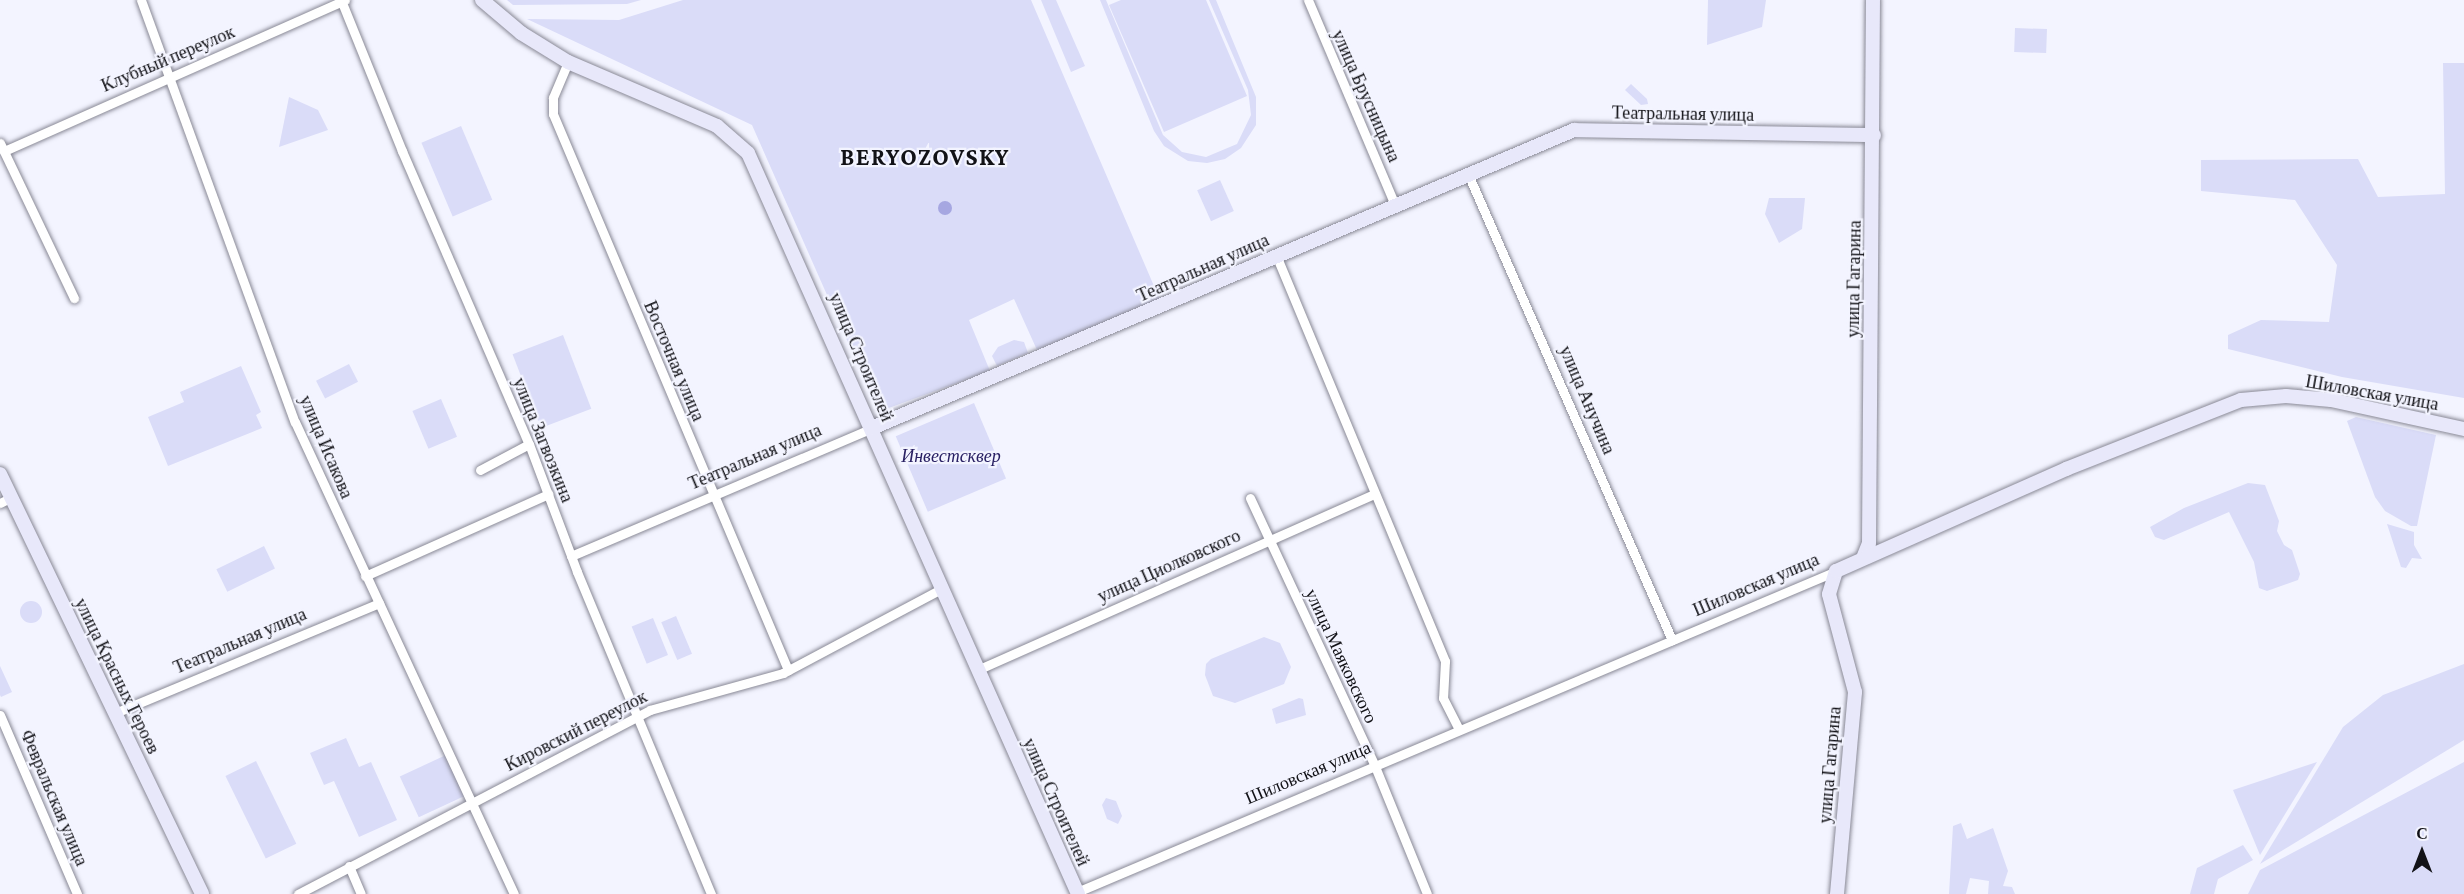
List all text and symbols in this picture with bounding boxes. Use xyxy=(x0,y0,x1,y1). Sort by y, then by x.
street label: Клубный переулок xyxy=(98,21,238,97)
street label: улица Брусницына xyxy=(1327,27,1405,165)
street label: Театральная улица xyxy=(1612,102,1754,126)
district label: BERYOZOVSKY xyxy=(840,143,1010,171)
street label: улица Гагарина xyxy=(1842,220,1866,338)
street label: Театральная улица xyxy=(1134,229,1272,307)
street label: улица Строителей xyxy=(824,289,898,425)
street label: Восточная улица xyxy=(639,298,709,424)
street label: улица Анучина xyxy=(1554,343,1620,457)
street label: Шиловская улица xyxy=(2304,371,2440,415)
street label: улица Загвозкина xyxy=(508,374,578,506)
street label: улица Исакова xyxy=(295,392,357,502)
street label: Театральная улица xyxy=(685,419,825,495)
park label: Инвестсквер xyxy=(901,445,1001,467)
street label: улица Циолковского xyxy=(1094,525,1244,607)
street label: Шиловская улица xyxy=(1690,549,1822,621)
street label: улица Маяковского xyxy=(1300,585,1382,727)
street label: улица Красных Героев xyxy=(70,595,164,757)
street label: Театральная улица xyxy=(170,603,310,679)
street label: Кировский переулок xyxy=(501,686,651,776)
street label: улица Гагарина xyxy=(1814,706,1846,824)
street label: Февральская улица xyxy=(16,727,92,869)
street label: улица Строителей xyxy=(1018,735,1094,869)
street label: Шиловская улица xyxy=(1242,737,1374,809)
north arrow xyxy=(2392,822,2452,882)
text: С xyxy=(2416,825,2428,842)

